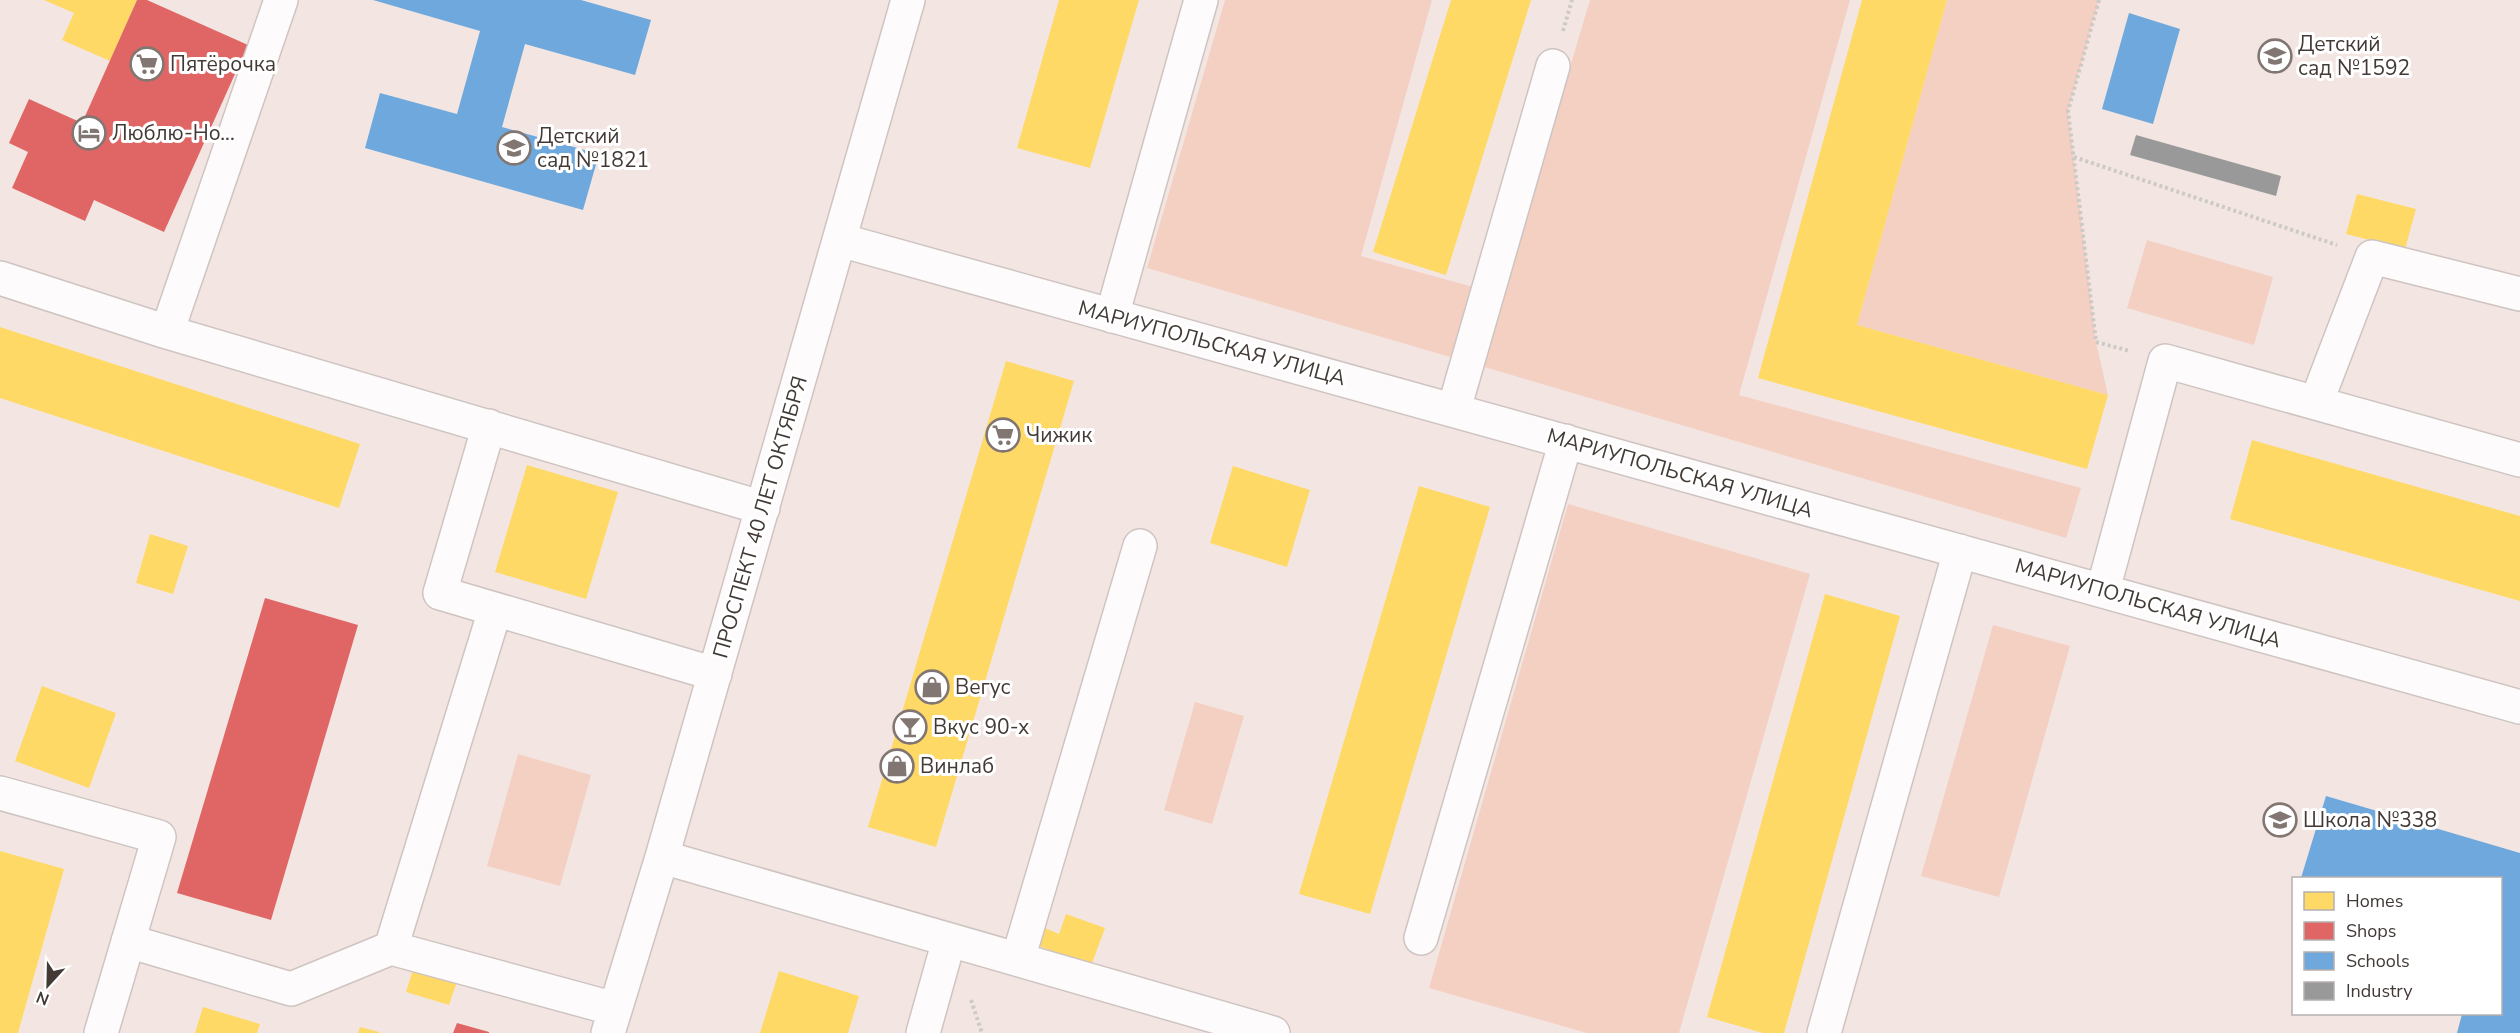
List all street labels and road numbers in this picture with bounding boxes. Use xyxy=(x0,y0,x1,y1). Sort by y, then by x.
street label: МАРИУПОЛЬСКАЯ УЛИЦА xyxy=(1075,294,1349,392)
street label: ПРОСПЕКТ 40 ЛЕТ ОКТЯБРЯ xyxy=(706,373,814,661)
street label: МАРИУПОЛЬСКАЯ УЛИЦА xyxy=(1544,422,1816,524)
street label: МАРИУПОЛЬСКАЯ УЛИЦА xyxy=(2012,552,2284,654)

